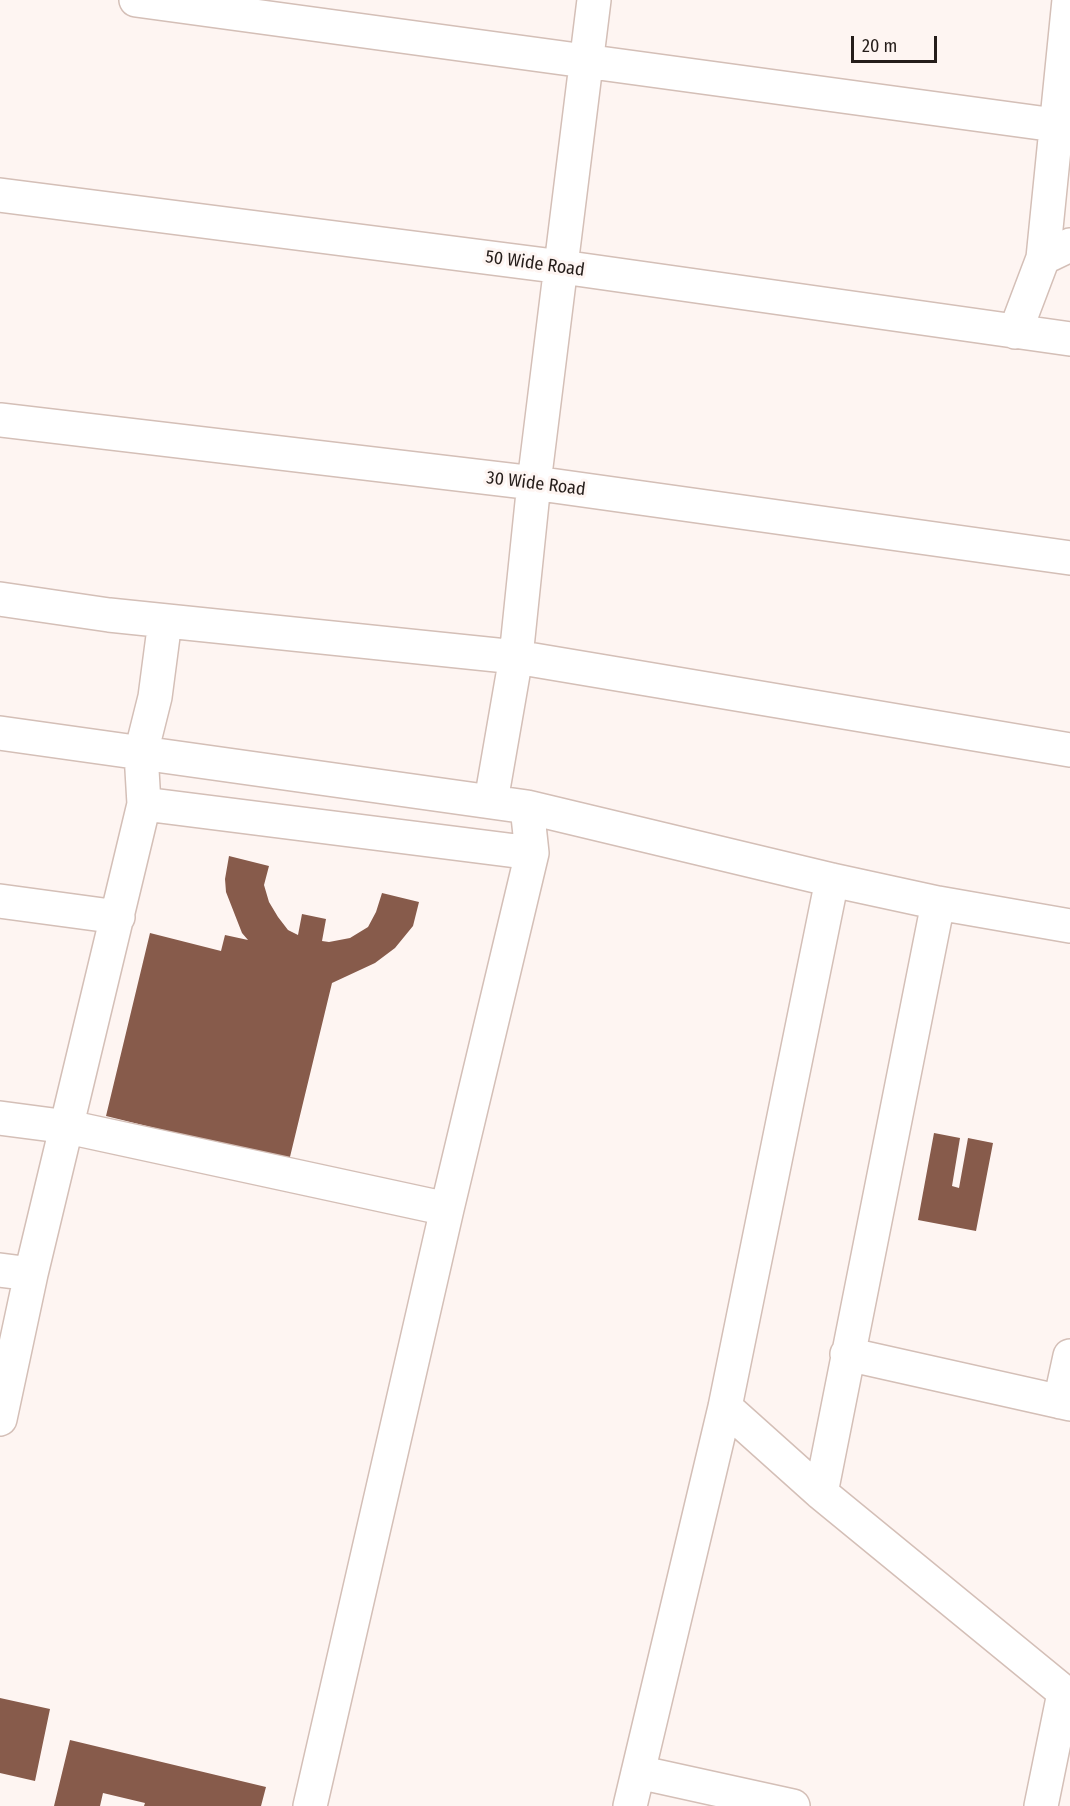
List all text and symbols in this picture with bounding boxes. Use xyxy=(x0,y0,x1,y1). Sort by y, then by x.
scale bar xyxy=(854,24,940,62)
text: 20 m xyxy=(862,35,897,57)
street label: 50 Wide Road xyxy=(484,246,586,282)
street label: 30 Wide Road xyxy=(485,467,587,501)

